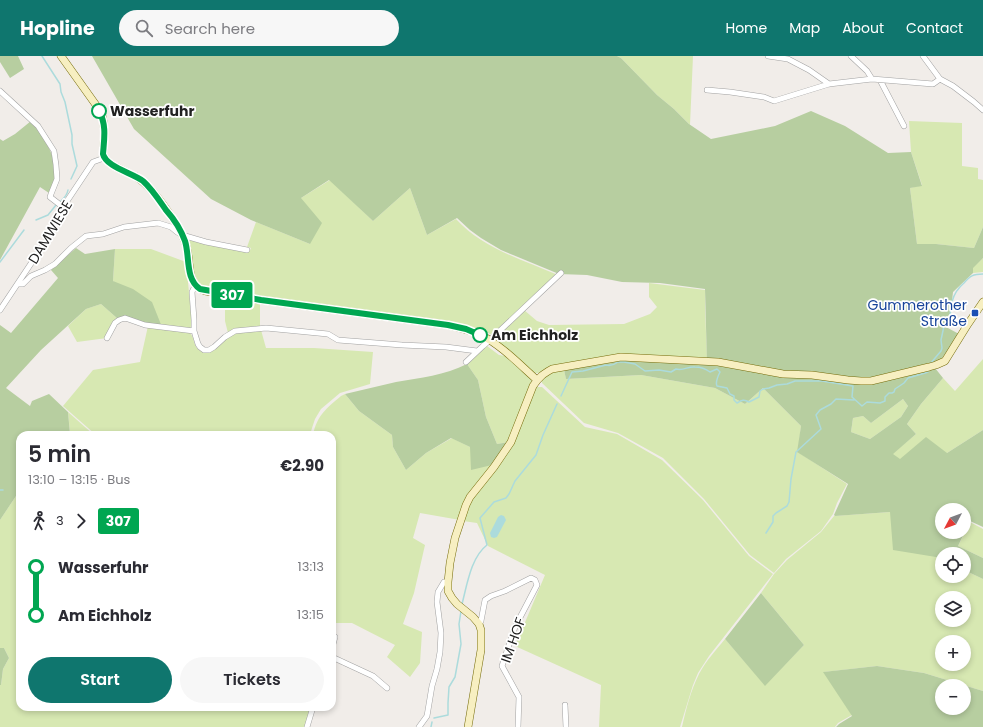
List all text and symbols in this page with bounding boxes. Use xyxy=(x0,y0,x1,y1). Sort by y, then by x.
search box xyxy=(119,10,399,46)
text: Hopline xyxy=(20,15,95,42)
icon: search xyxy=(133,17,155,39)
text: Search here xyxy=(165,18,255,39)
text: Home xyxy=(725,18,767,38)
text: Map xyxy=(789,18,820,38)
text: About xyxy=(842,18,884,38)
text: Contact xyxy=(906,18,963,38)
place label: Wasserfuhr xyxy=(110,101,194,121)
marker: Wasserfuhr xyxy=(91,103,107,119)
street label: DAMWIESE xyxy=(23,196,77,268)
line badge: 307 xyxy=(209,282,255,308)
text: 307 xyxy=(219,285,245,305)
place label: Gummerother Straße xyxy=(867,295,967,331)
marker: Gummerother Straße xyxy=(970,308,980,318)
place label: Am Eichholz xyxy=(491,325,578,345)
marker: Am Eichholz xyxy=(472,327,488,343)
text: 5 min xyxy=(28,439,91,470)
text: €2.90 xyxy=(280,455,324,476)
text: 13:10 – 13:15 · Bus xyxy=(28,470,130,489)
north arrow xyxy=(935,503,971,539)
map controls xyxy=(935,503,971,715)
icon: walk xyxy=(28,510,50,532)
icon: forward xyxy=(70,510,92,532)
text: 3 xyxy=(56,511,64,530)
text: 307 xyxy=(106,511,131,531)
button: locate xyxy=(935,547,971,583)
text: Wasserfuhr xyxy=(58,557,148,578)
text: 13:13 xyxy=(298,557,324,576)
button: layers xyxy=(935,591,971,627)
text: Am Eichholz xyxy=(58,605,151,626)
text: 13:15 xyxy=(297,605,324,624)
street label: IM HOF xyxy=(496,615,530,665)
button: + xyxy=(935,635,971,671)
button: Start xyxy=(28,657,172,703)
button: Tickets xyxy=(180,657,324,703)
button: − xyxy=(935,679,971,715)

